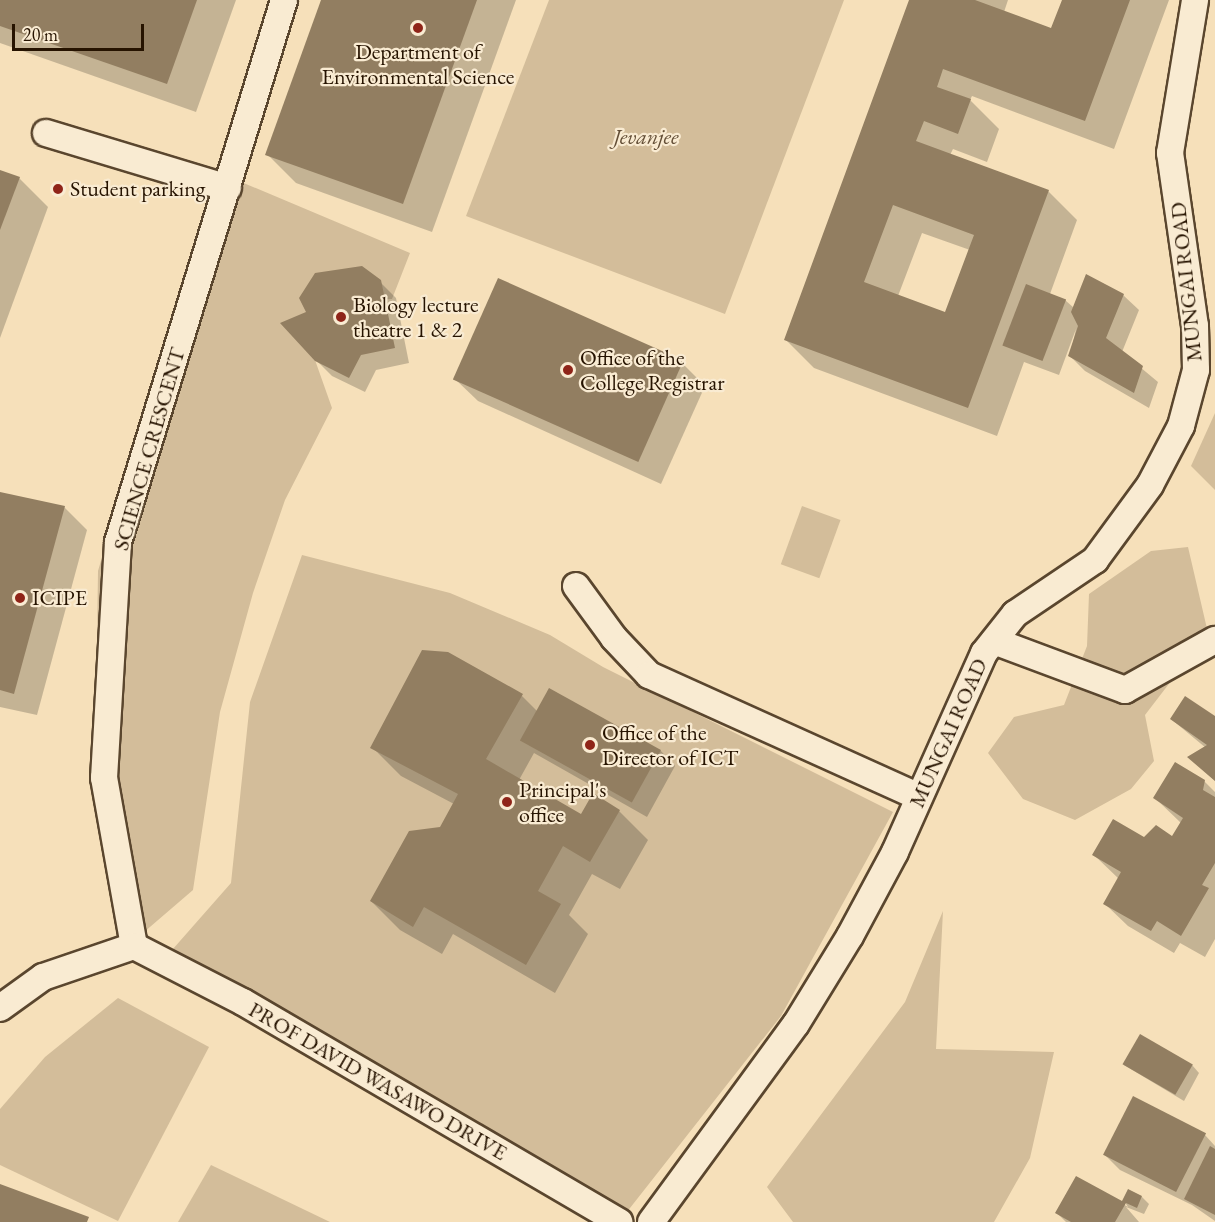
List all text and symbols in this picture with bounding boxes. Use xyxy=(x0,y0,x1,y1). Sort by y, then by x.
scale bar xyxy=(15,12,147,50)
marker: Department of Environmental Science xyxy=(411,21,425,35)
text: 20 m xyxy=(23,23,58,46)
place label: Department of Environmental Science xyxy=(322,38,514,90)
park label: Jevanjee xyxy=(613,124,679,150)
place label: Student parking xyxy=(70,176,205,202)
marker: Student parking xyxy=(51,182,65,196)
street label: MUNGAI ROAD xyxy=(1164,201,1208,363)
place label: Biology lecture theatre 1 & 2 xyxy=(353,291,479,342)
marker: Biology lecture theatre 1 & 2 xyxy=(334,310,348,324)
place label: Office of the College Registrar xyxy=(580,344,725,396)
street label: SCIENCE CRESCENT xyxy=(107,345,191,553)
marker: Office of the College Registrar xyxy=(561,363,575,377)
place label: ICIPE xyxy=(32,585,87,611)
marker: ICIPE xyxy=(13,591,27,605)
street label: MUNGAI ROAD xyxy=(903,654,993,812)
place label: Office of the Director of ICT xyxy=(602,719,738,770)
marker: Office of the Director of ICT xyxy=(583,738,597,752)
place label: Principal's office xyxy=(519,776,606,828)
marker: Principal's office xyxy=(500,795,514,809)
street label: PROF DAVID WASAWO DRIVE xyxy=(244,996,512,1166)

